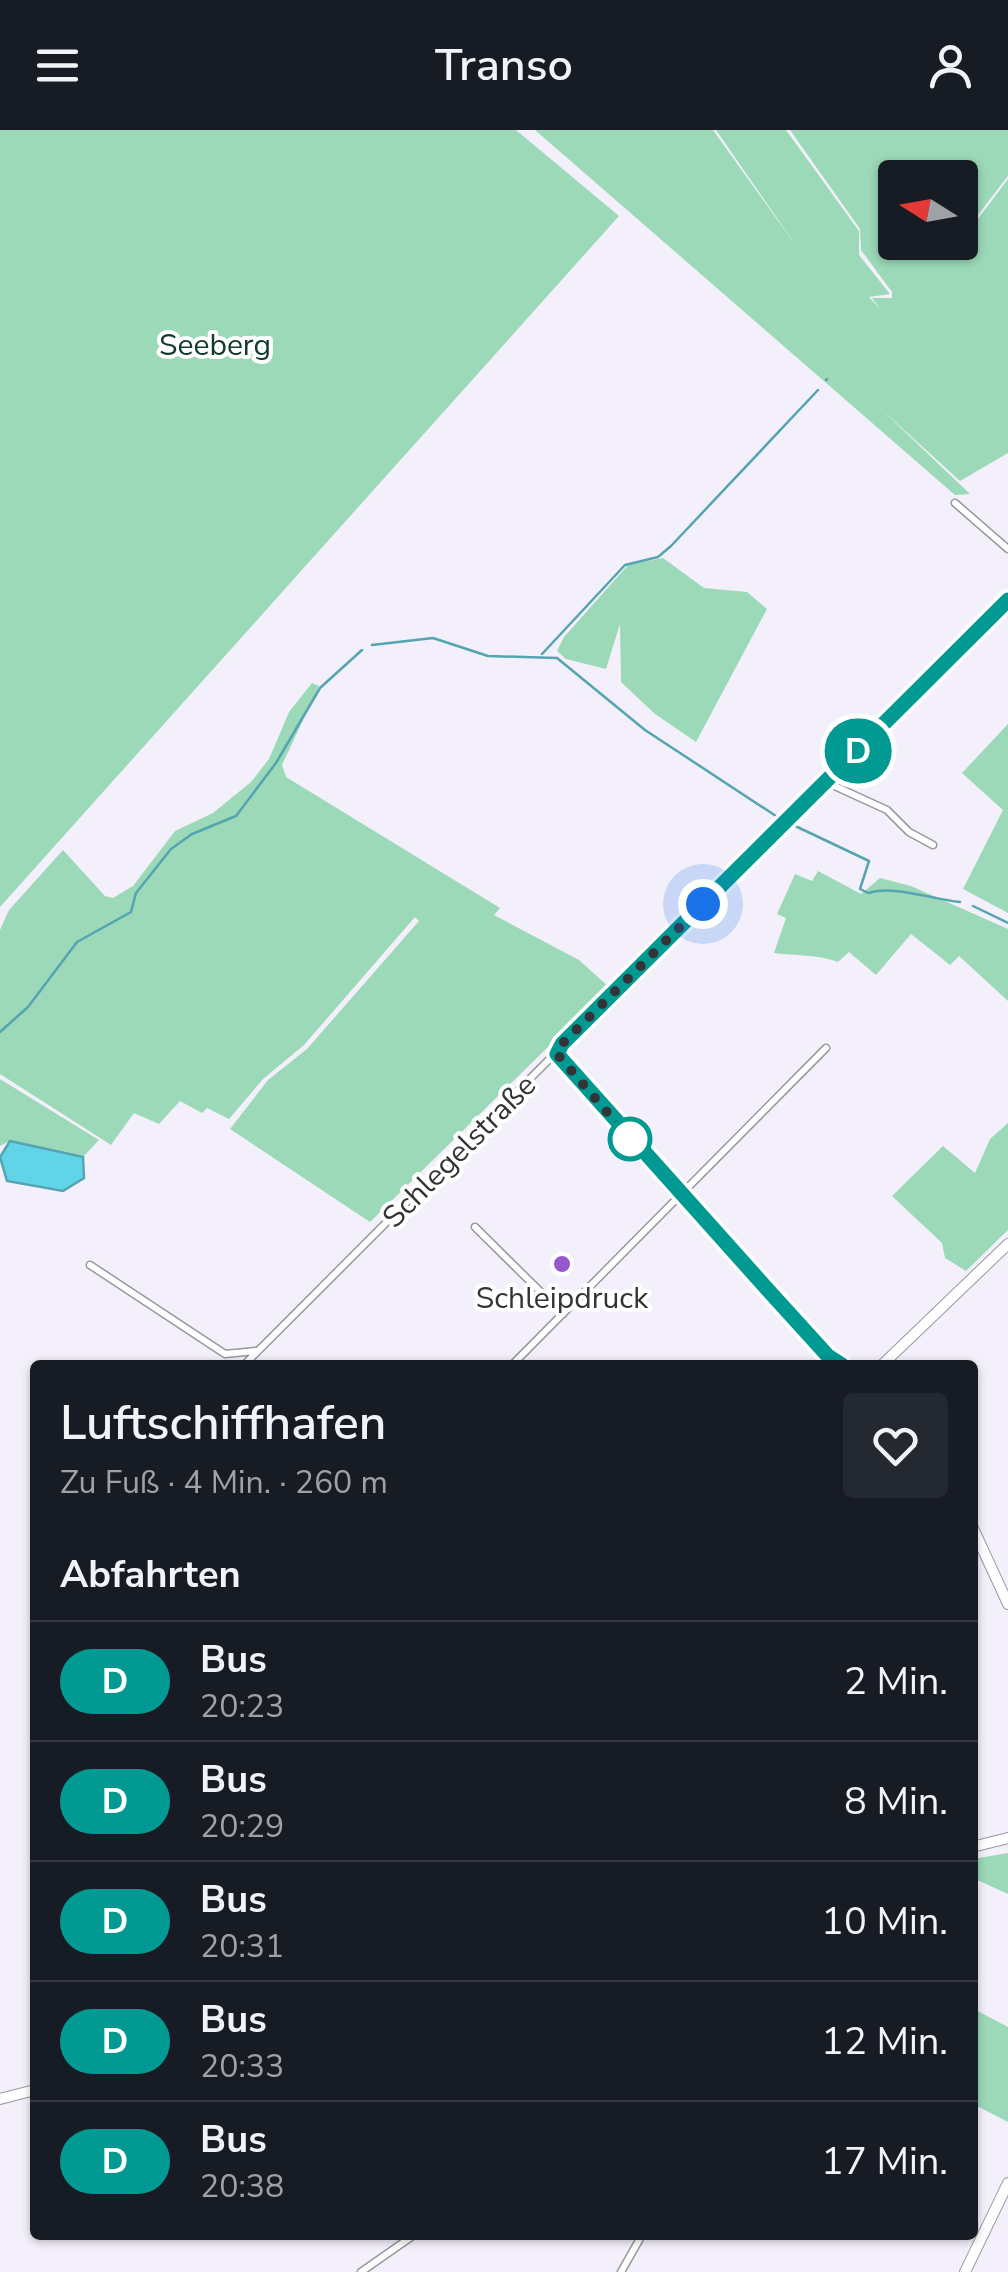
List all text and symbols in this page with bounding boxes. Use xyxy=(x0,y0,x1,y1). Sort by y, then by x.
text: Transo xyxy=(435,35,573,96)
icon: menu xyxy=(30,38,85,93)
icon: person xyxy=(923,38,978,93)
north arrow xyxy=(878,160,978,260)
map controls xyxy=(878,160,978,260)
park label: Seeberg xyxy=(159,325,271,366)
line badge: D xyxy=(826,718,890,784)
text: D xyxy=(845,728,871,775)
your location xyxy=(678,879,728,929)
street label: Schlegelstraße xyxy=(373,1065,545,1237)
unlabelled marker xyxy=(609,1118,651,1160)
marker: Schleipdruck xyxy=(551,1253,573,1275)
place label: Schleipdruck xyxy=(476,1278,649,1319)
text: Luftschiffhafen xyxy=(60,1390,386,1456)
button: heart xyxy=(843,1393,948,1498)
text: Zu Fuß · 4 Min. · 260 m xyxy=(60,1461,388,1504)
text: Abfahrten xyxy=(60,1549,241,1600)
text: Bus xyxy=(200,1634,267,1685)
text: 2 Min. xyxy=(844,1656,948,1707)
text: D xyxy=(102,1658,128,1705)
text: 20:23 xyxy=(200,1685,284,1728)
text: Bus xyxy=(200,1754,267,1805)
text: 8 Min. xyxy=(844,1776,948,1827)
text: D xyxy=(102,1778,128,1825)
text: 20:29 xyxy=(200,1805,284,1848)
text: Bus xyxy=(200,1874,267,1925)
text: 10 Min. xyxy=(821,1896,948,1947)
text: D xyxy=(102,1898,128,1945)
text: 20:31 xyxy=(200,1925,284,1968)
text: Bus xyxy=(200,1994,267,2045)
text: 12 Min. xyxy=(821,2016,948,2067)
text: D xyxy=(102,2018,128,2065)
text: 20:33 xyxy=(200,2045,284,2088)
text: Bus xyxy=(200,2114,267,2165)
text: 17 Min. xyxy=(821,2136,948,2187)
text: D xyxy=(102,2138,128,2185)
text: 20:38 xyxy=(200,2165,284,2208)

